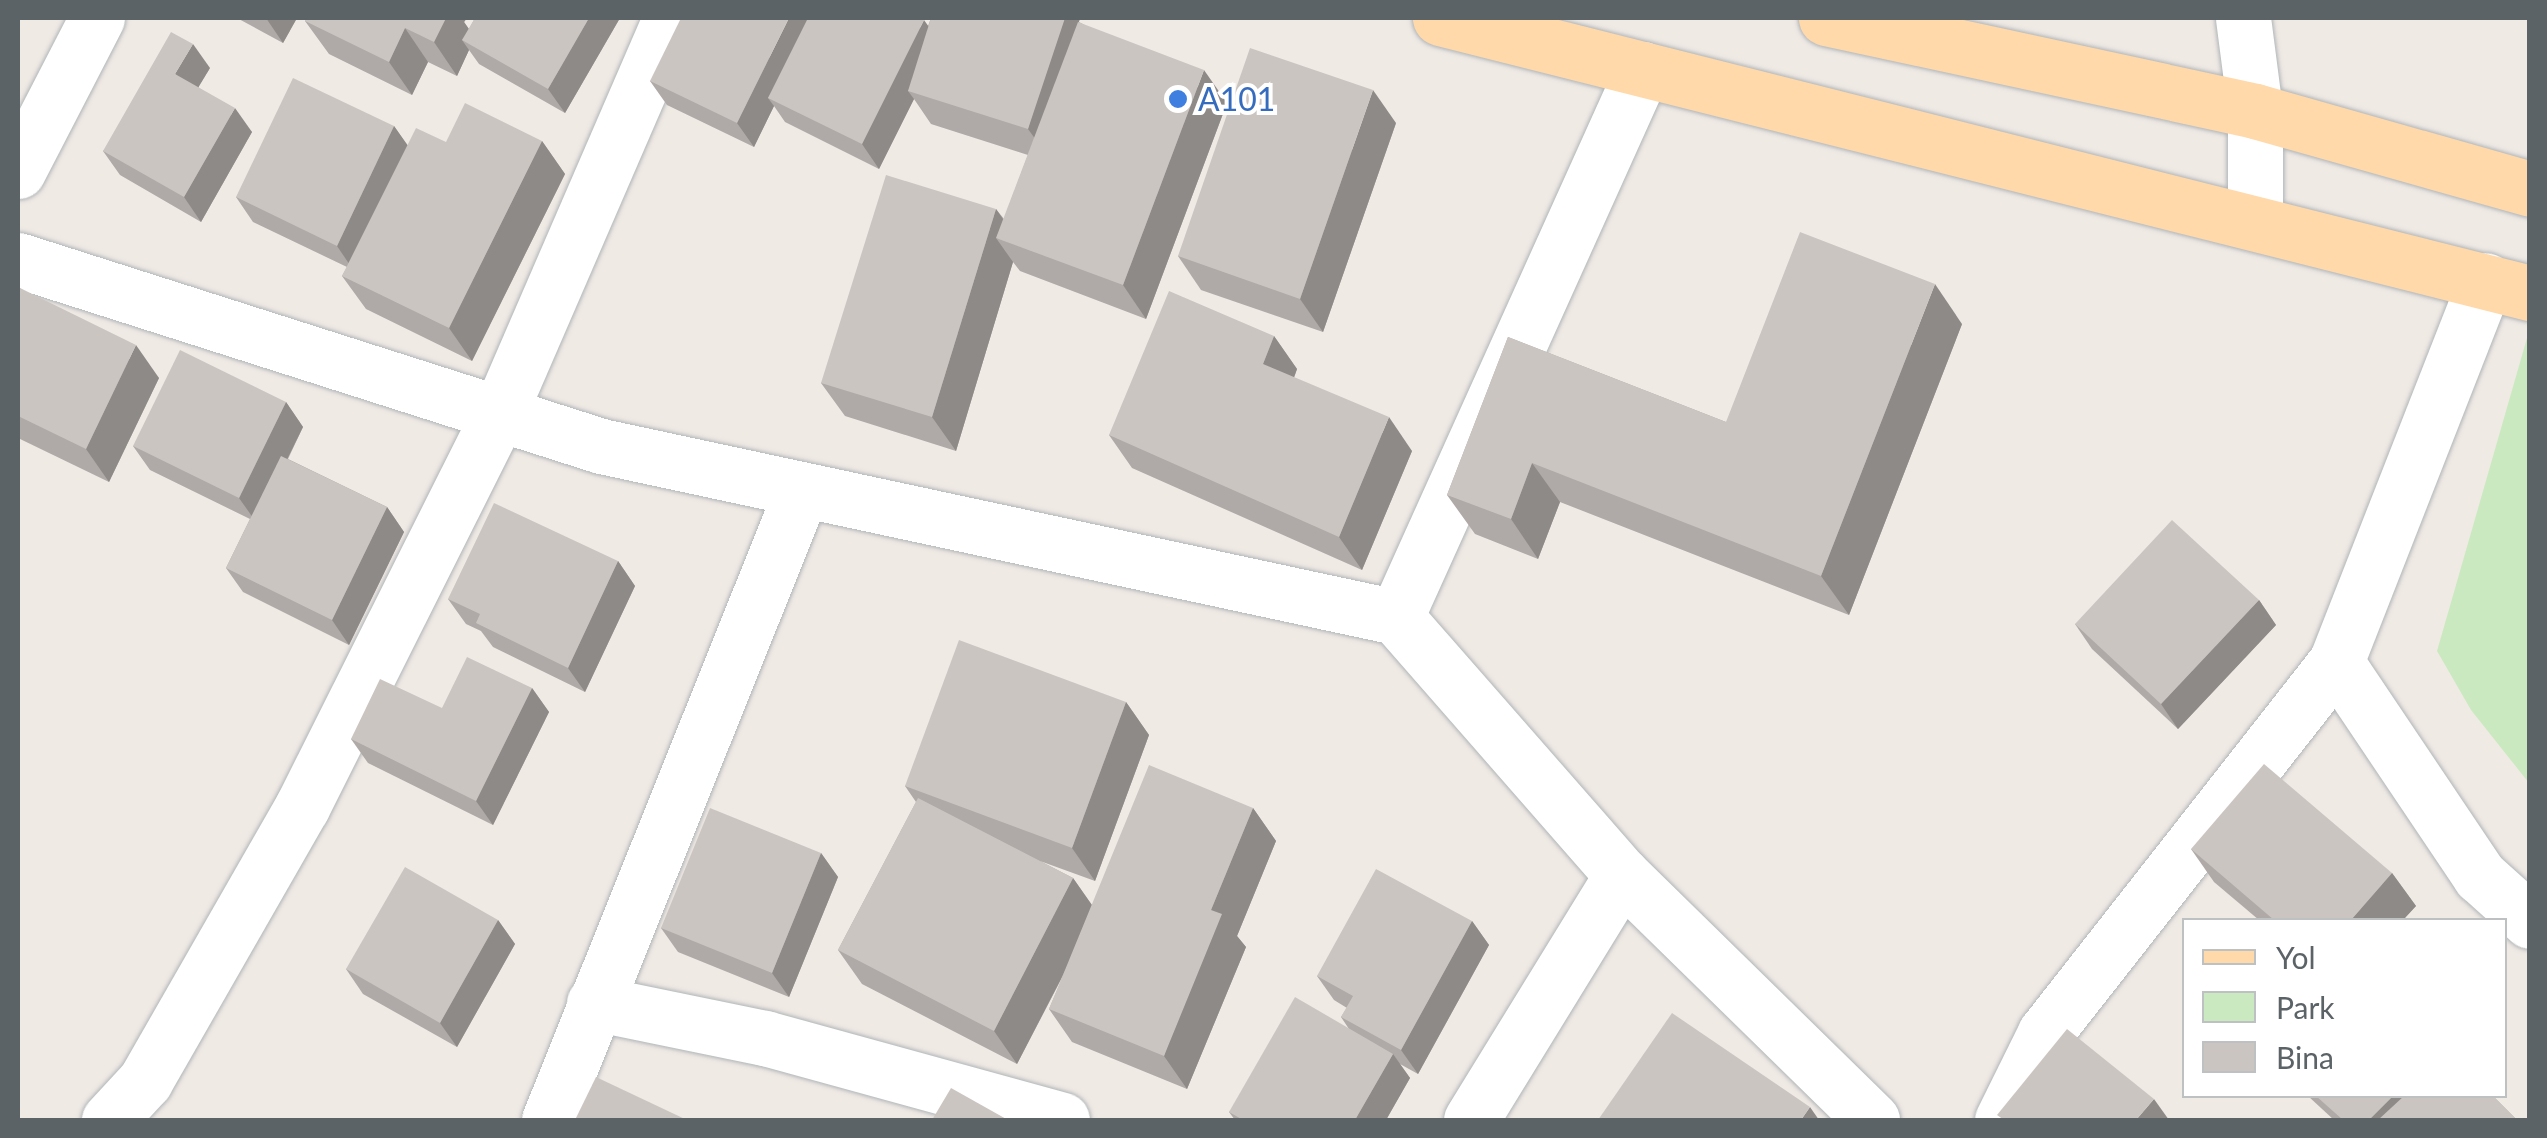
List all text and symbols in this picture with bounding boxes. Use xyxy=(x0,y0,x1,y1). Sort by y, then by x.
place label: A101 xyxy=(1198,80,1275,118)
marker: A101 xyxy=(1167,88,1189,110)
legend xyxy=(2182,918,2507,1098)
text: Yol xyxy=(2276,939,2316,975)
text: Park xyxy=(2276,989,2335,1025)
text: Bina xyxy=(2276,1039,2334,1075)

